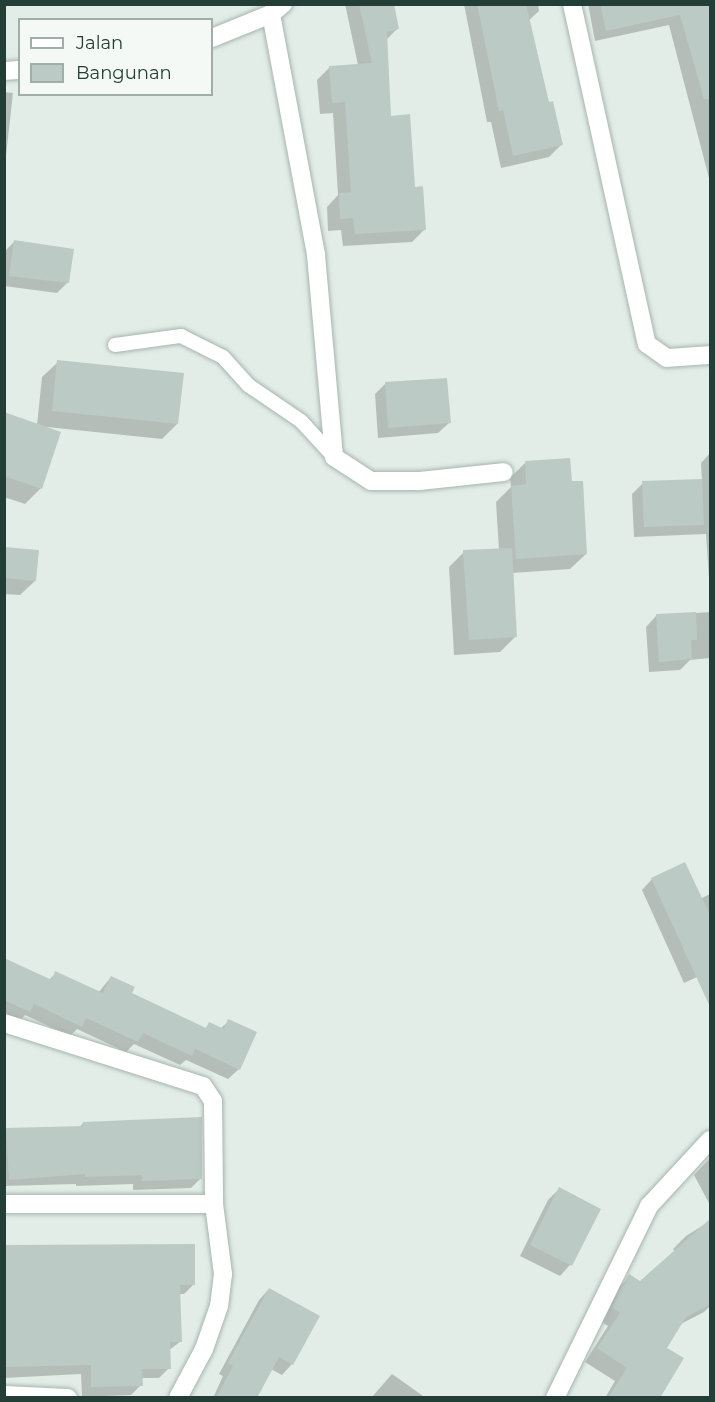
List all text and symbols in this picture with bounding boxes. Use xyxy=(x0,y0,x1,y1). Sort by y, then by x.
legend xyxy=(18,18,213,96)
text: Jalan xyxy=(76,32,123,54)
text: Bangunan xyxy=(76,62,172,84)

